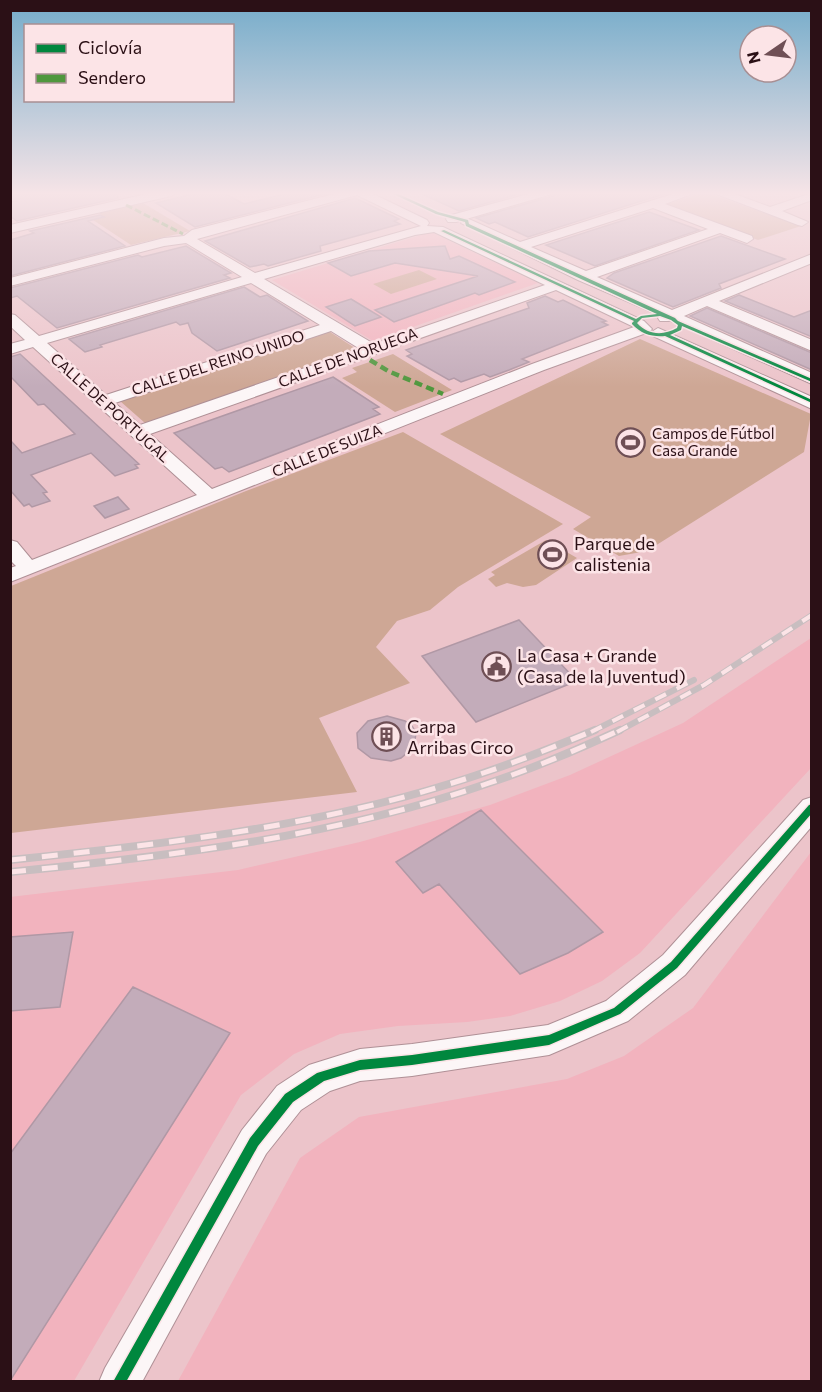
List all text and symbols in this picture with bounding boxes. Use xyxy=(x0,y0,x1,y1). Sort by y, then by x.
legend xyxy=(24,24,234,102)
north arrow xyxy=(738,24,798,84)
text: Ciclovía xyxy=(78,36,142,58)
text: N xyxy=(742,50,764,66)
text: Sendero xyxy=(78,66,146,88)
street label: CALLE DE NORUEGA xyxy=(276,323,420,391)
street label: CALLE DEL REINO UNIDO xyxy=(129,326,306,398)
street label: CALLE DE PORTUGAL xyxy=(47,349,174,466)
street label: CALLE DE SUIZA xyxy=(269,420,384,480)
place label: Campos de Fútbol Casa Grande xyxy=(652,424,775,459)
sports icon: Campos de Fútbol Casa Grande xyxy=(615,427,647,459)
place label: Parque de calistenia xyxy=(574,532,655,575)
sports icon: Parque de calistenia xyxy=(537,538,569,570)
place label: La Casa + Grande (Casa de la Juventud) xyxy=(517,644,686,687)
public building icon: La Casa + Grande (Casa de la Juventud) xyxy=(480,650,512,682)
place label: Carpa Arribas Circo xyxy=(407,715,514,758)
building icon: Carpa Arribas Circo xyxy=(370,721,402,753)

